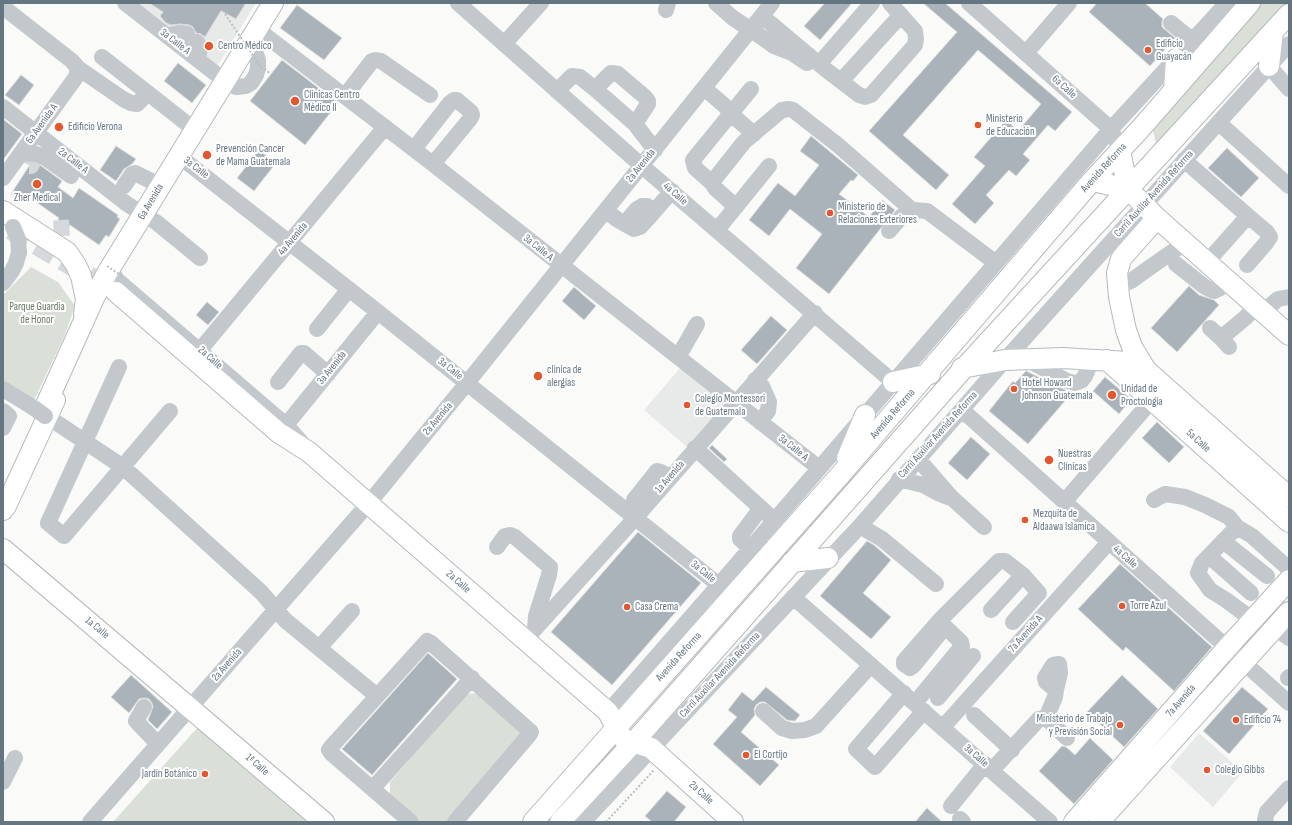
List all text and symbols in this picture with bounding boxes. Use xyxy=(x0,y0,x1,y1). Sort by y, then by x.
street label: 3a Calle A xyxy=(157,26,193,58)
place label: Edificio Guayacán xyxy=(1156,37,1192,63)
place label: Centro Médico xyxy=(218,39,272,53)
marker: Centro Médico xyxy=(203,40,215,52)
marker: Edificio Guayacán xyxy=(1143,45,1153,55)
street label: 6a Calle xyxy=(1049,72,1079,102)
place label: Clínicas Centro Médico II xyxy=(304,88,360,114)
marker: Clínicas Centro Médico II xyxy=(289,95,301,107)
street label: 6a Avenida A xyxy=(23,102,61,146)
place label: Ministerio de Educación xyxy=(986,112,1035,138)
place label: Edificio Verona xyxy=(68,120,122,134)
marker: Ministerio de Educación xyxy=(973,120,983,130)
marker: Edificio Verona xyxy=(53,121,65,133)
street label: Avenida Reforma xyxy=(1078,141,1130,195)
place label: Prevención Cancer de Mama Guatemala xyxy=(216,142,290,168)
street label: 2a Calle A xyxy=(55,145,91,177)
street label: 2a Avenida xyxy=(624,147,658,185)
street label: Carril Auxiliar Avenida Reforma xyxy=(1112,148,1196,240)
marker: Prevención Cancer de Mama Guatemala xyxy=(201,149,213,161)
street label: 3a Calle xyxy=(181,154,211,182)
marker: Zher Medical xyxy=(31,178,43,190)
street label: 4a Calle xyxy=(660,180,690,208)
street label: 6a Avenida xyxy=(135,182,167,222)
place label: Zher Medical xyxy=(14,191,60,205)
place label: Ministerio de Relaciones Exteriores xyxy=(838,200,917,226)
marker: Ministerio de Relaciones Exteriores xyxy=(825,208,835,218)
street label: 4a Avenida xyxy=(275,220,311,258)
street label: 3a Calle A xyxy=(520,232,556,264)
park label: Parque Guardia de Honor xyxy=(9,300,65,326)
street label: 2a Calle xyxy=(195,344,225,372)
street label: 3a Avenida xyxy=(314,349,350,387)
street label: 3a Calle xyxy=(435,355,465,383)
place label: clinica de alergias xyxy=(547,363,582,389)
marker: clinica de alergias xyxy=(532,370,544,382)
place label: Hotel Howard Johnson Guatemala xyxy=(1022,376,1093,402)
place label: Unidad de Proctologia xyxy=(1121,382,1163,408)
marker: Hotel Howard Johnson Guatemala xyxy=(1009,384,1019,394)
street label: Avenida Reforma xyxy=(868,386,918,442)
street label: Carril Auxiliar Avenida Reforma xyxy=(896,389,980,481)
marker: Unidad de Proctologia xyxy=(1106,389,1118,401)
place label: Colegio Montessori de Guatemala xyxy=(695,392,765,418)
street label: 2a Avenida xyxy=(420,400,456,438)
marker: Colegio Montessori de Guatemala xyxy=(682,400,692,410)
street label: 5a Calle xyxy=(1183,427,1213,455)
street label: 3a Calle A xyxy=(775,432,811,464)
place label: Nuestras Clínicas xyxy=(1058,447,1091,473)
marker: Nuestras Clínicas xyxy=(1043,454,1055,466)
street label: 1a Avenida xyxy=(652,458,688,496)
place label: Mezquita de Aldaawa Islamica xyxy=(1033,507,1095,533)
marker: Mezquita de Aldaawa Islamica xyxy=(1020,515,1030,525)
street label: 4a Calle xyxy=(1110,543,1140,571)
street label: 3a Calle xyxy=(688,558,718,586)
street label: 2a Calle xyxy=(443,568,473,596)
place label: Torre Azul xyxy=(1130,599,1166,613)
place label: Casa Crema xyxy=(635,600,678,614)
marker: Torre Azul xyxy=(1117,601,1127,611)
marker: Casa Crema xyxy=(622,602,632,612)
street label: 7a Avenida A xyxy=(1006,613,1046,655)
street label: 1a Calle xyxy=(82,614,112,642)
street label: Carril Auxiliar Avenida Reforma xyxy=(677,629,763,721)
street label: Avenida Reforma xyxy=(653,630,705,684)
street label: 2a Avenida xyxy=(209,646,245,684)
street label: 7a Avenida xyxy=(1163,682,1199,720)
place label: Ministerio de Trabajo y Previsión Social xyxy=(1037,712,1112,738)
place label: Edificio 74 xyxy=(1244,713,1281,727)
marker: Edificio 74 xyxy=(1231,715,1241,725)
marker: Ministerio de Trabajo y Previsión Social xyxy=(1115,720,1125,730)
street label: 3a Calle xyxy=(961,742,991,770)
place label: El Cortijo xyxy=(754,748,787,762)
marker: El Cortijo xyxy=(741,750,751,760)
street label: 1ª Calle xyxy=(243,751,271,779)
place label: Colegio Gibbs xyxy=(1215,763,1265,777)
marker: Colegio Gibbs xyxy=(1202,765,1212,775)
place label: Jardín Botánico xyxy=(142,767,197,781)
marker: Jardín Botánico xyxy=(200,769,210,779)
street label: 2a Calle xyxy=(686,779,716,807)

